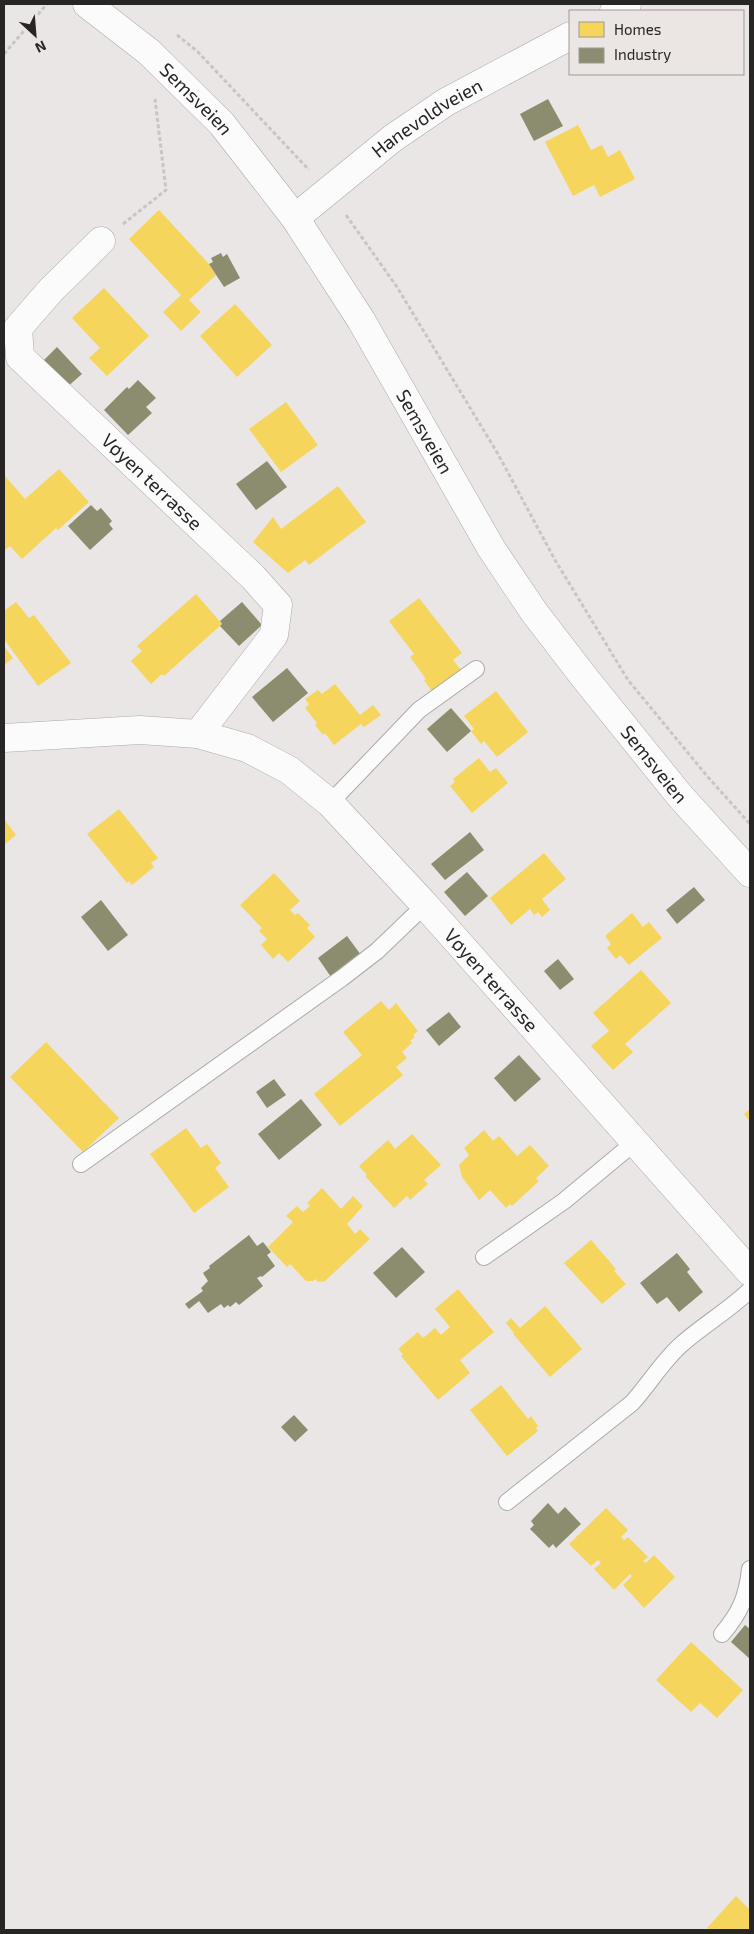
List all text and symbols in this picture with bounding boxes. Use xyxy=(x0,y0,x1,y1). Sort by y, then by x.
north arrow xyxy=(10,10,60,60)
legend xyxy=(569,10,744,75)
text: Homes xyxy=(614,20,661,38)
text: N xyxy=(33,37,49,57)
text: Industry xyxy=(614,45,671,63)
street label: Semsveien xyxy=(155,57,238,139)
street label: Hanevoldveien xyxy=(367,73,486,162)
street label: Semsveien xyxy=(392,385,458,478)
street label: Vøyen terrasse xyxy=(97,428,208,534)
street label: Semsveien xyxy=(616,720,693,808)
street label: Vøyen terrasse xyxy=(440,923,544,1036)

